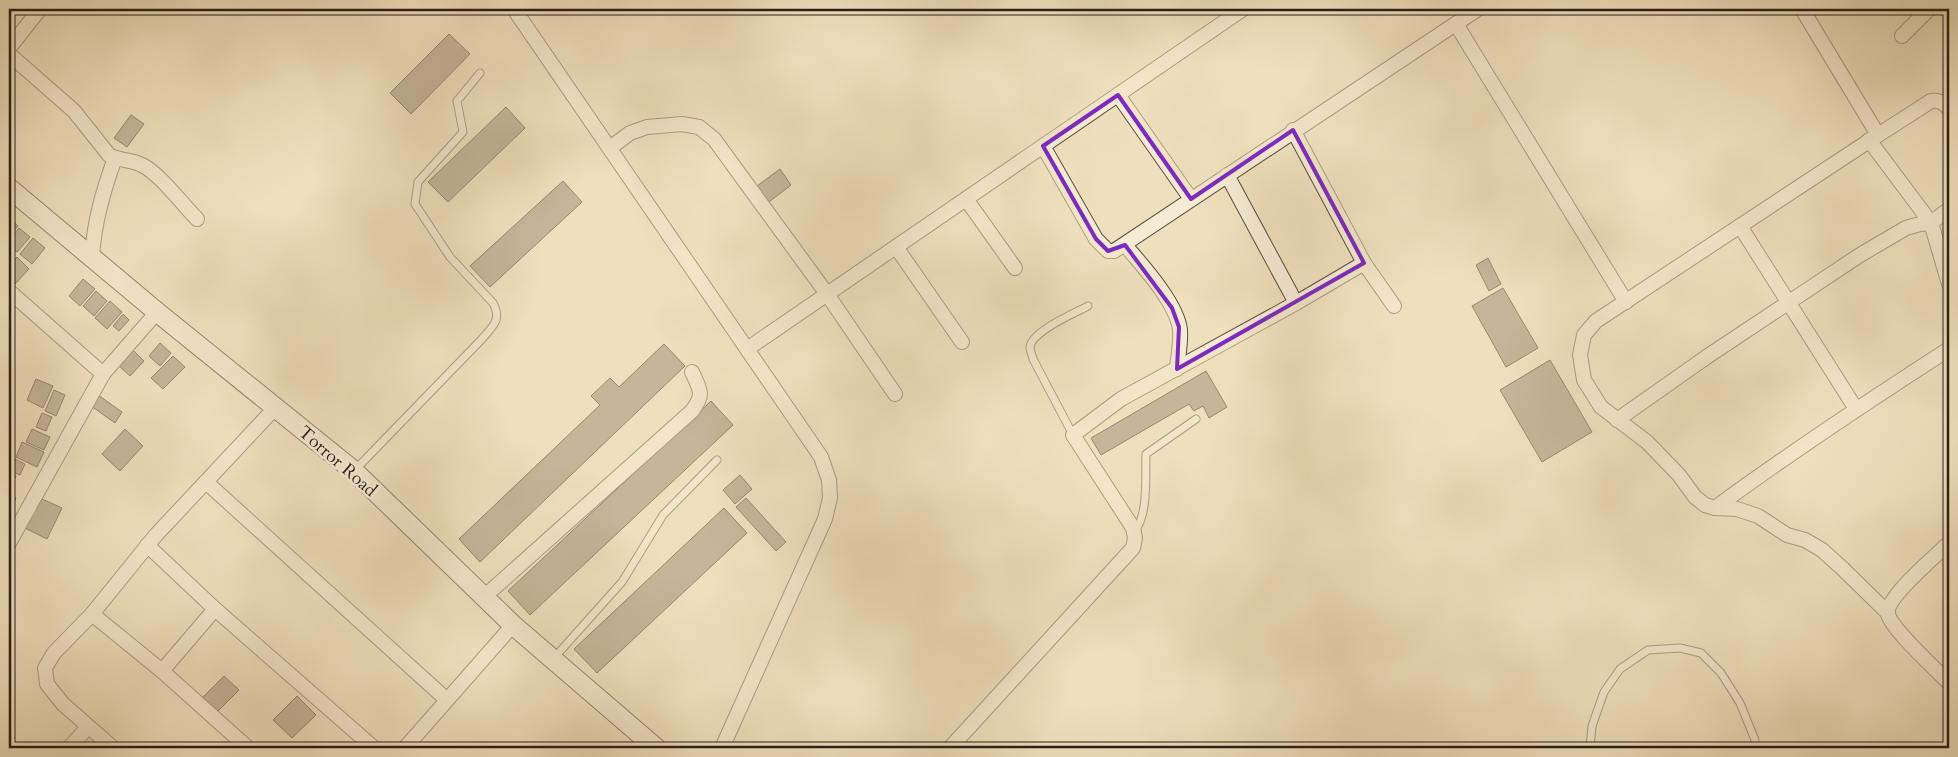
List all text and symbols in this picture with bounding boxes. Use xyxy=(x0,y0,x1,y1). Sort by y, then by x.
street label: Torror Road xyxy=(293,420,383,503)

